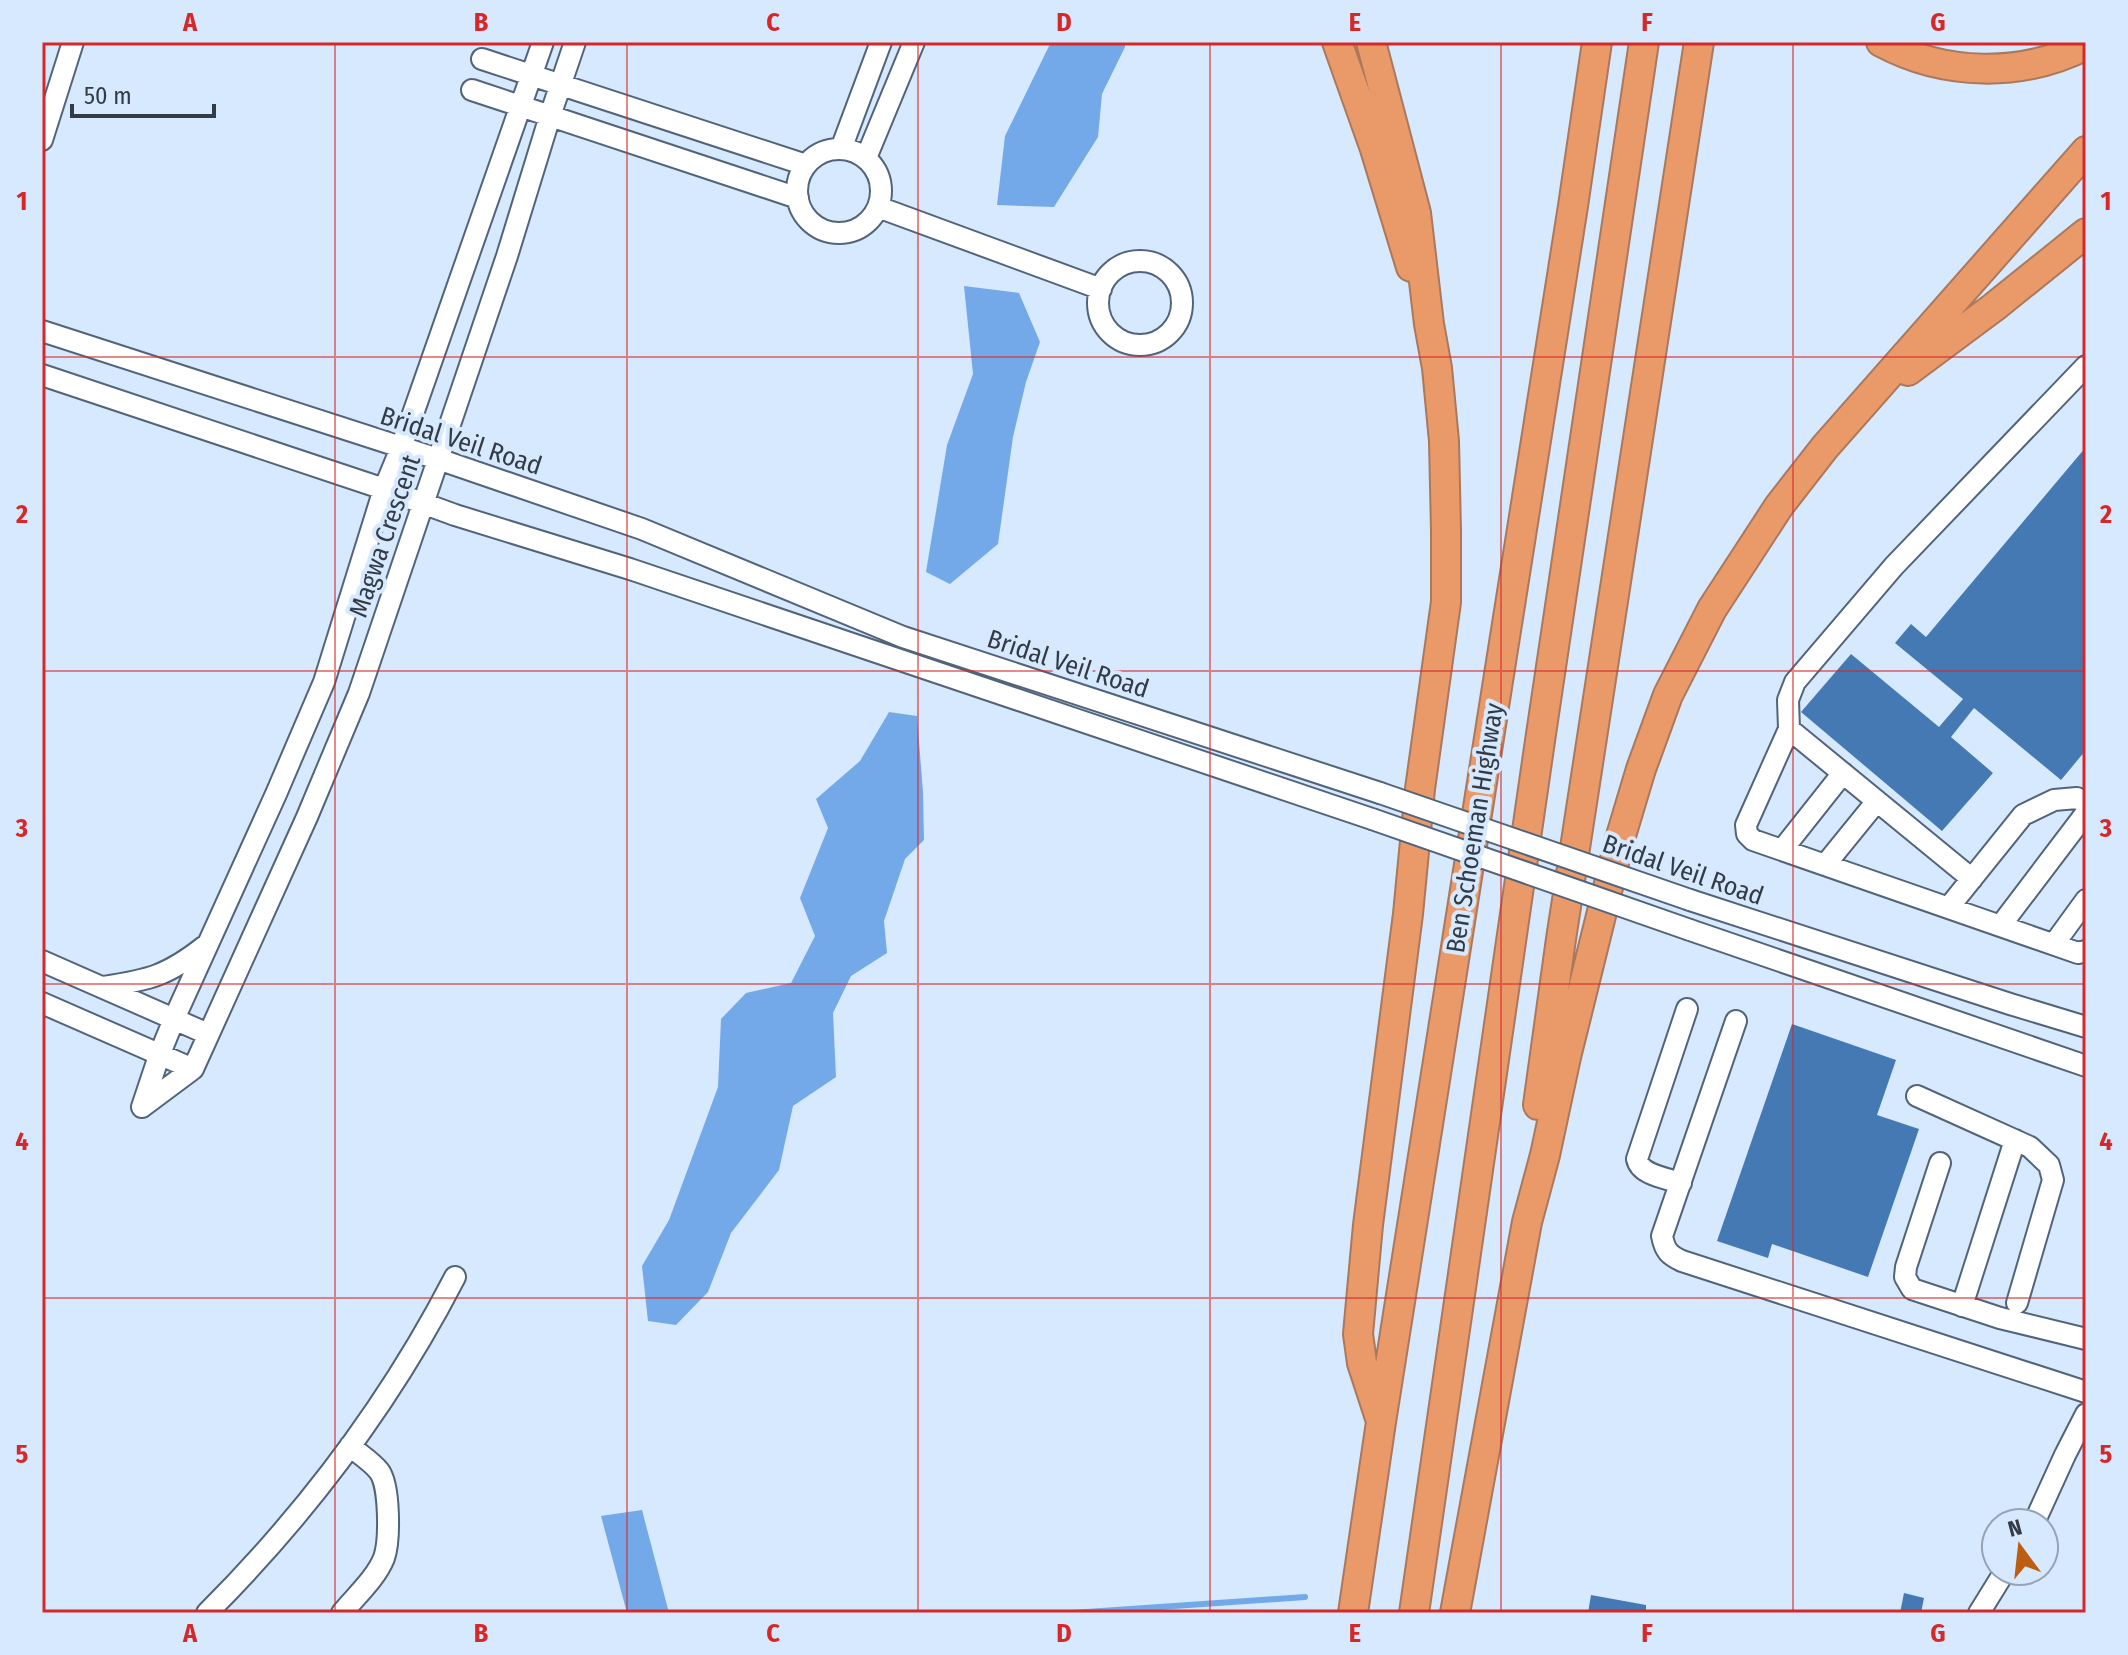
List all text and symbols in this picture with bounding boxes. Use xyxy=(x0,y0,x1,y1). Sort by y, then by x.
text: A xyxy=(182,7,198,38)
text: B xyxy=(474,7,489,38)
text: C xyxy=(766,7,780,38)
text: D xyxy=(1056,7,1072,38)
text: E xyxy=(1349,7,1361,38)
text: F xyxy=(1641,7,1653,38)
text: G xyxy=(1930,7,1946,38)
scale bar xyxy=(72,68,214,118)
text: 50 m xyxy=(84,82,132,110)
text: 1 xyxy=(17,186,28,217)
text: 1 xyxy=(2101,186,2112,217)
street label: Bridal Veil Road xyxy=(376,400,546,482)
street label: Magwa Crescent xyxy=(343,450,427,621)
text: 2 xyxy=(15,499,28,530)
text: 2 xyxy=(2099,499,2112,530)
street label: Bridal Veil Road xyxy=(983,623,1153,705)
street label: Ben Schoeman Highway xyxy=(1440,700,1510,955)
text: 3 xyxy=(15,813,28,844)
text: 3 xyxy=(2099,813,2112,844)
street label: Bridal Veil Road xyxy=(1598,828,1768,912)
text: 4 xyxy=(15,1126,29,1157)
text: 4 xyxy=(2099,1126,2113,1157)
text: 5 xyxy=(16,1439,29,1470)
text: 5 xyxy=(2100,1439,2113,1470)
north arrow xyxy=(1980,1507,2060,1587)
text: N xyxy=(2005,1513,2025,1543)
text: A xyxy=(182,1618,198,1649)
text: B xyxy=(474,1618,489,1649)
text: C xyxy=(766,1618,780,1649)
text: D xyxy=(1056,1618,1072,1649)
text: E xyxy=(1349,1618,1361,1649)
text: F xyxy=(1641,1618,1653,1649)
text: G xyxy=(1930,1618,1946,1649)

